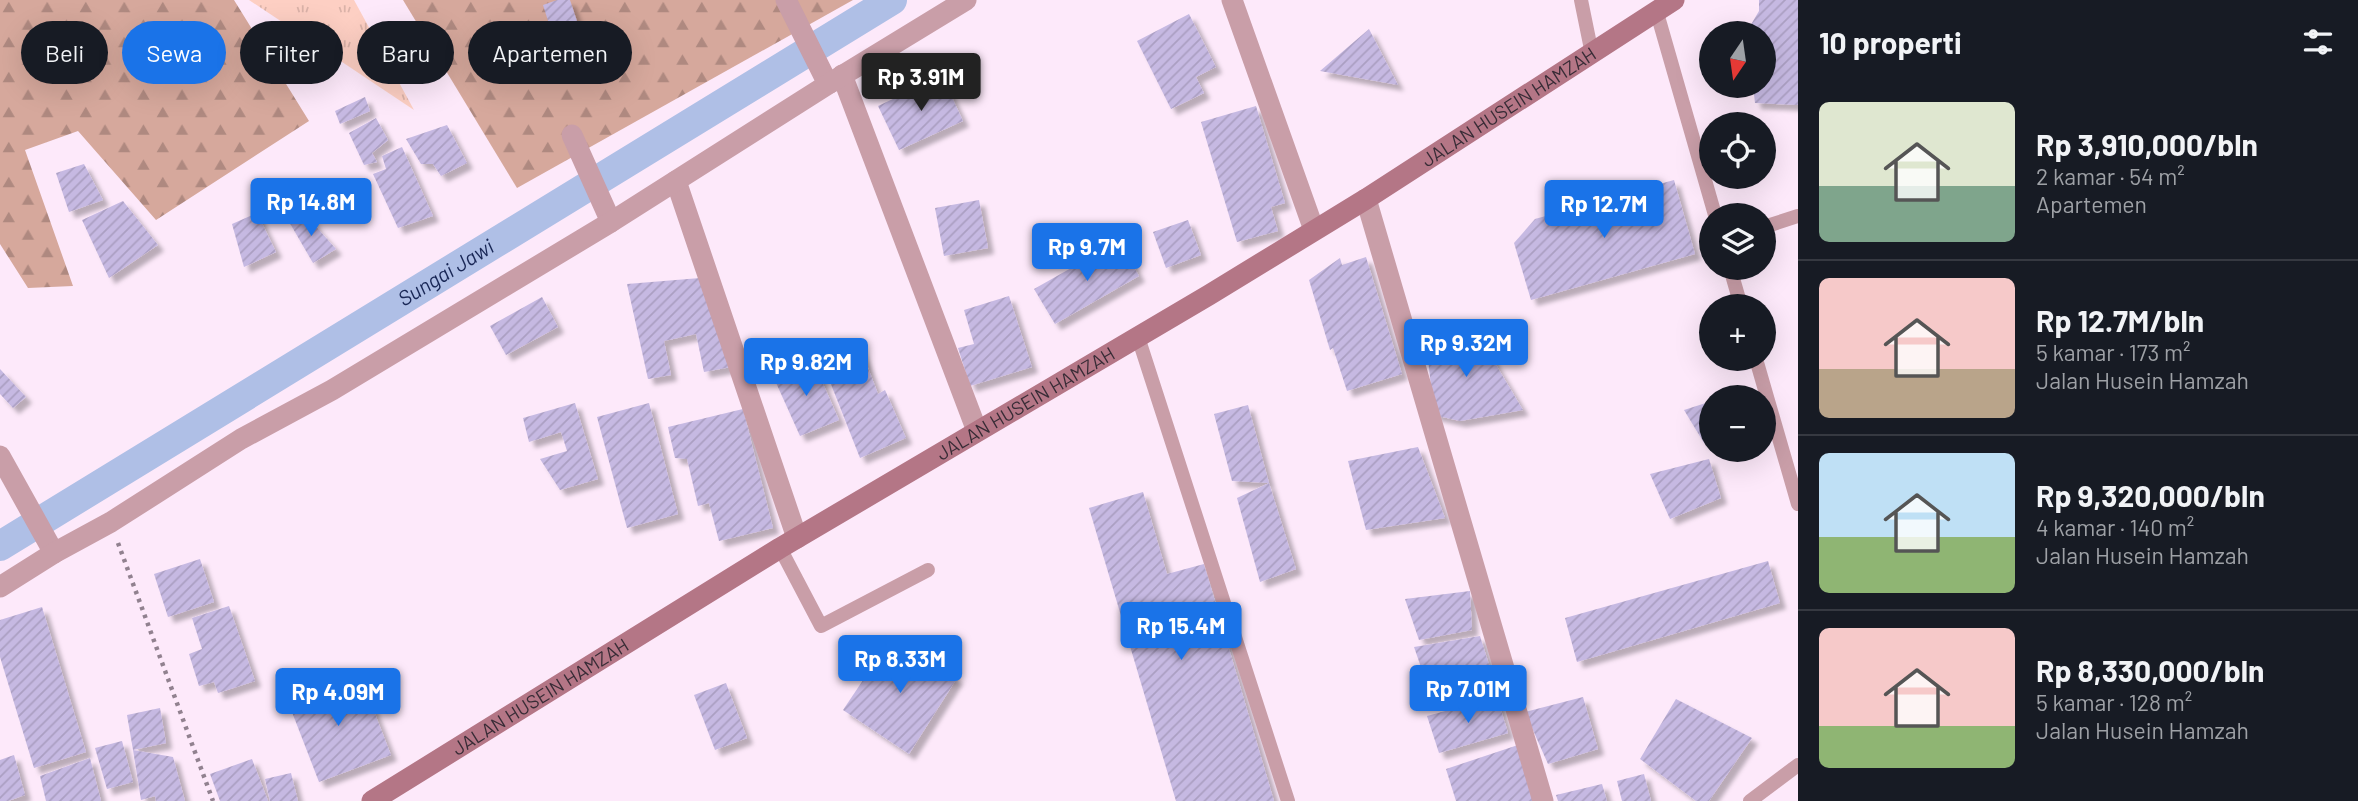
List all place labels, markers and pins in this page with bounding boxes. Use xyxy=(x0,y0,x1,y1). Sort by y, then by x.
pin: Rp 3.91M xyxy=(849,54,993,113)
pin: Rp 14.8M xyxy=(239,178,383,238)
pin: Rp 12.7M xyxy=(1532,180,1676,240)
pin: Rp 9.7M xyxy=(1022,224,1152,283)
pin: Rp 9.32M xyxy=(1394,320,1538,379)
pin: Rp 9.82M xyxy=(734,338,878,398)
pin: Rp 15.4M xyxy=(1109,602,1253,662)
pin: Rp 8.33M xyxy=(828,636,972,695)
pin: Rp 7.01M xyxy=(1396,666,1540,725)
pin: Rp 4.09M xyxy=(266,668,410,728)

